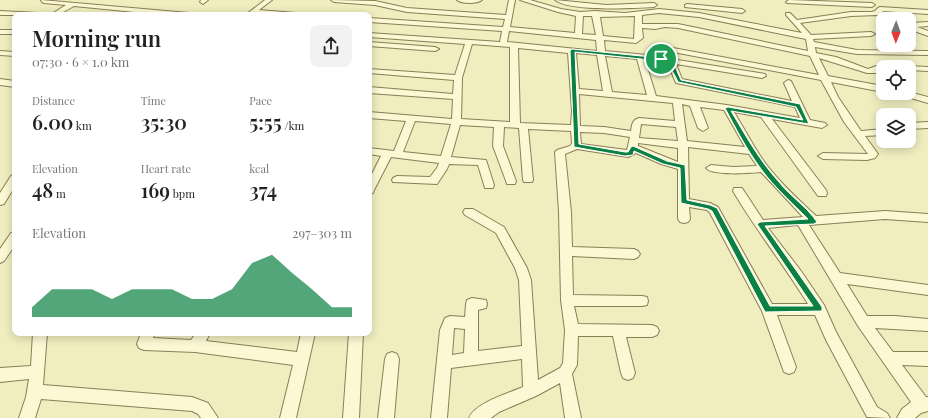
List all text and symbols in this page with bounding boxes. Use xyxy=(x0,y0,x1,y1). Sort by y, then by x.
north arrow xyxy=(876,12,916,52)
map controls xyxy=(876,12,916,148)
text: Morning run xyxy=(32,23,161,53)
button: share xyxy=(310,25,352,67)
pin xyxy=(644,42,678,76)
icon: arrive xyxy=(650,48,672,70)
text: 07:30 · 6 × 1.0 km xyxy=(32,53,129,70)
button: locate xyxy=(876,60,916,100)
text: Distance xyxy=(32,93,75,108)
text: Time xyxy=(141,93,166,108)
text: Pace xyxy=(249,93,272,108)
text: 6.00 xyxy=(32,108,73,135)
text: 35:30 xyxy=(141,108,187,135)
text: 5:55 xyxy=(249,108,282,135)
button: layers xyxy=(876,108,916,148)
text: km xyxy=(73,118,92,133)
text: /km xyxy=(282,118,304,133)
text: Elevation xyxy=(32,161,78,176)
text: Heart rate xyxy=(141,161,191,176)
text: kcal xyxy=(249,161,269,176)
text: 48 xyxy=(32,176,53,203)
text: 169 xyxy=(141,176,170,203)
text: 374 xyxy=(249,176,277,203)
text: m xyxy=(53,186,66,201)
text: bpm xyxy=(170,186,195,201)
text: Elevation xyxy=(32,224,86,241)
text: 297–303 m xyxy=(292,224,352,241)

